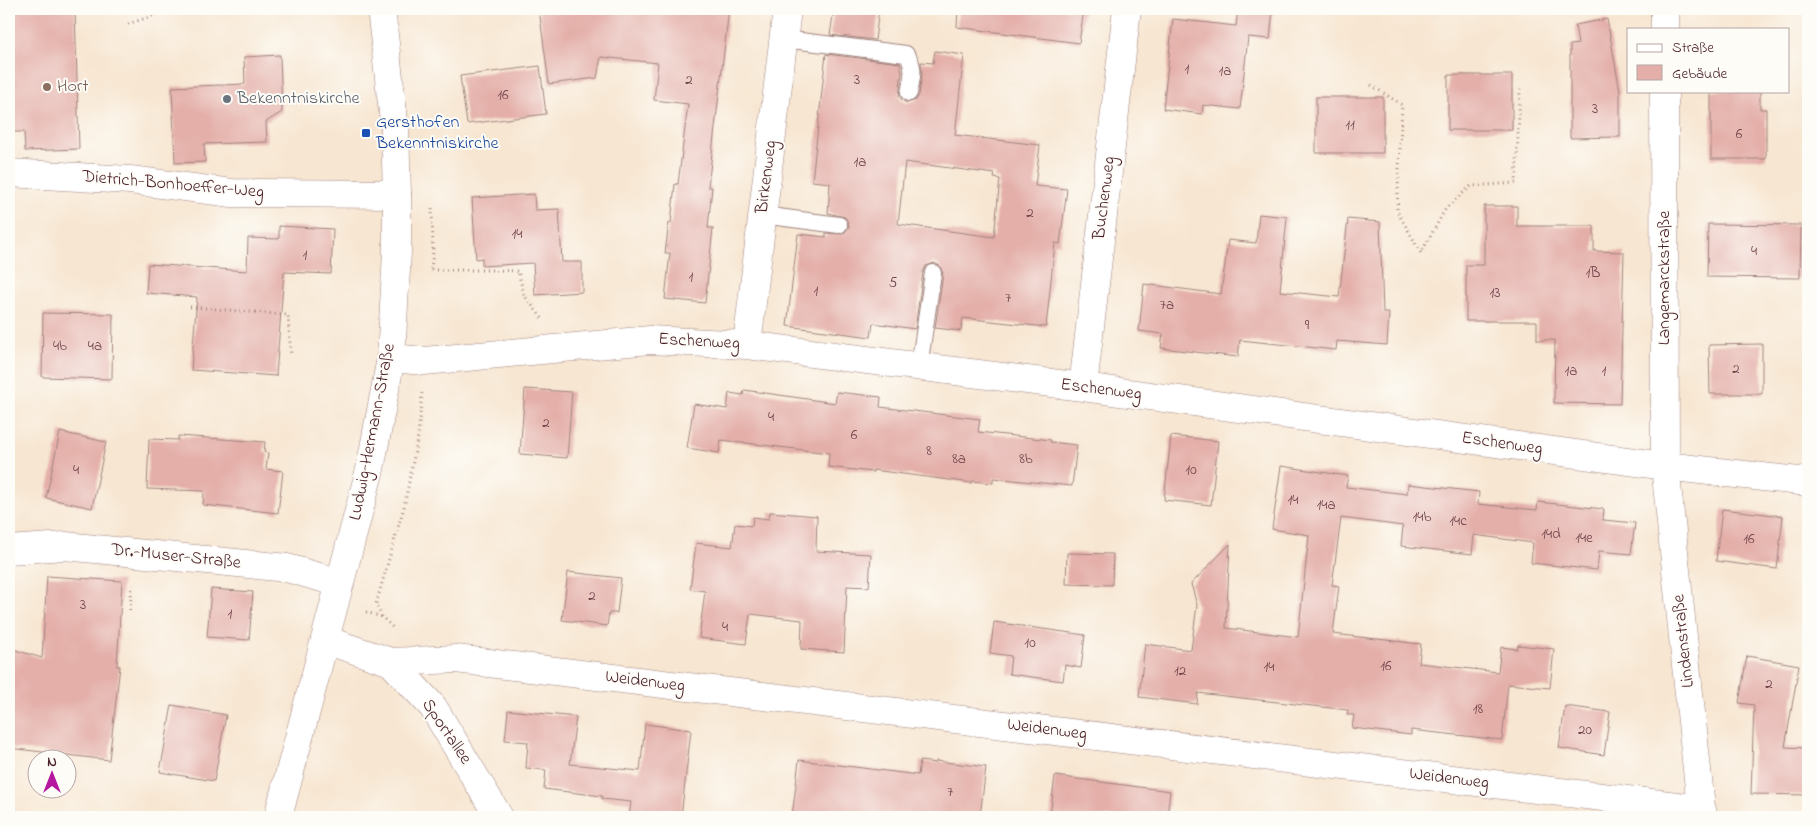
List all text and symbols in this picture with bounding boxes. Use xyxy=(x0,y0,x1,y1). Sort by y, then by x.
legend xyxy=(1627,28,1790,92)
text: Straße xyxy=(1672,37,1714,59)
house number: 1 xyxy=(1185,58,1190,80)
house number: 1a xyxy=(1219,60,1231,82)
text: Gebäude xyxy=(1672,63,1728,85)
house number: 2 xyxy=(685,69,693,91)
house number: 3 xyxy=(854,69,860,91)
place label: Hort xyxy=(57,74,88,100)
marker: Hort xyxy=(41,81,53,93)
house number: 16 xyxy=(497,84,509,106)
place label: Bekenntniskirche xyxy=(236,86,360,112)
marker: Bekenntniskirche xyxy=(221,93,233,105)
house number: 3 xyxy=(1592,98,1598,120)
place label: Gersthofen Bekenntniskirche xyxy=(375,110,499,157)
house number: 11 xyxy=(1345,114,1355,136)
house number: 6 xyxy=(1736,123,1743,145)
marker: Gersthofen Bekenntniskirche xyxy=(360,127,372,139)
street label: Birkenweg xyxy=(749,139,785,216)
house number: 1a xyxy=(854,151,866,173)
street label: Buchenweg xyxy=(1087,155,1124,242)
street label: Dietrich-Bonhoeffer-Weg xyxy=(80,164,265,207)
house number: 2 xyxy=(1026,202,1034,224)
street label: Langemarckstraße xyxy=(1652,210,1679,345)
house number: 14 xyxy=(512,223,522,245)
house number: 4 xyxy=(1751,240,1757,262)
house number: 1 xyxy=(303,244,308,266)
house number: 1B xyxy=(1586,262,1600,284)
house number: 1 xyxy=(689,266,694,288)
house number: 5 xyxy=(889,272,898,294)
house number: 1 xyxy=(814,280,819,302)
house number: 13 xyxy=(1490,282,1500,304)
house number: 7 xyxy=(1005,287,1011,309)
house number: 7a xyxy=(1160,294,1174,316)
house number: 9 xyxy=(1305,314,1310,336)
street label: Eschenweg xyxy=(658,327,740,358)
house number: 4b xyxy=(53,335,67,357)
house number: 4a xyxy=(88,335,102,357)
street label: Ludwig-Hermann-Straße xyxy=(343,340,404,523)
house number: 2 xyxy=(1732,358,1740,380)
house number: 1a xyxy=(1565,360,1577,382)
house number: 1 xyxy=(1602,360,1607,382)
street label: Eschenweg xyxy=(1059,372,1143,409)
house number: 4 xyxy=(768,406,774,428)
house number: 2 xyxy=(542,412,550,434)
house number: 6 xyxy=(851,424,858,446)
street label: Eschenweg xyxy=(1460,425,1544,464)
house number: 8 xyxy=(926,440,932,462)
house number: 8a xyxy=(952,448,966,470)
house number: 8b xyxy=(1019,448,1033,470)
house number: 4 xyxy=(73,459,79,481)
house number: 10 xyxy=(1185,459,1197,481)
house number: 14 xyxy=(1288,489,1298,511)
house number: 14a xyxy=(1316,494,1336,516)
house number: 14b xyxy=(1413,506,1432,528)
house number: 14c xyxy=(1449,510,1467,532)
house number: 14d xyxy=(1541,523,1561,545)
house number: 14e xyxy=(1575,527,1593,549)
house number: 16 xyxy=(1743,528,1755,550)
street label: Dr.-Muser-Straße xyxy=(109,537,243,577)
house number: 2 xyxy=(588,585,596,607)
street label: Lindenstraße xyxy=(1666,592,1702,689)
house number: 3 xyxy=(80,594,86,616)
house number: 1 xyxy=(228,603,233,625)
house number: 4 xyxy=(722,616,728,638)
house number: 10 xyxy=(1024,632,1036,654)
house number: 16 xyxy=(1380,655,1392,677)
house number: 14 xyxy=(1264,656,1274,678)
house number: 12 xyxy=(1174,660,1187,682)
street label: Weidenweg xyxy=(603,664,686,701)
house number: 2 xyxy=(1765,673,1773,695)
street label: Sportallee xyxy=(414,694,478,771)
house number: 18 xyxy=(1473,698,1484,720)
street label: Weidenweg xyxy=(1005,712,1088,749)
house number: 20 xyxy=(1578,719,1592,741)
north arrow xyxy=(28,748,78,798)
text: N xyxy=(47,752,57,773)
street label: Weidenweg xyxy=(1407,761,1490,798)
house number: 7 xyxy=(947,781,953,803)

